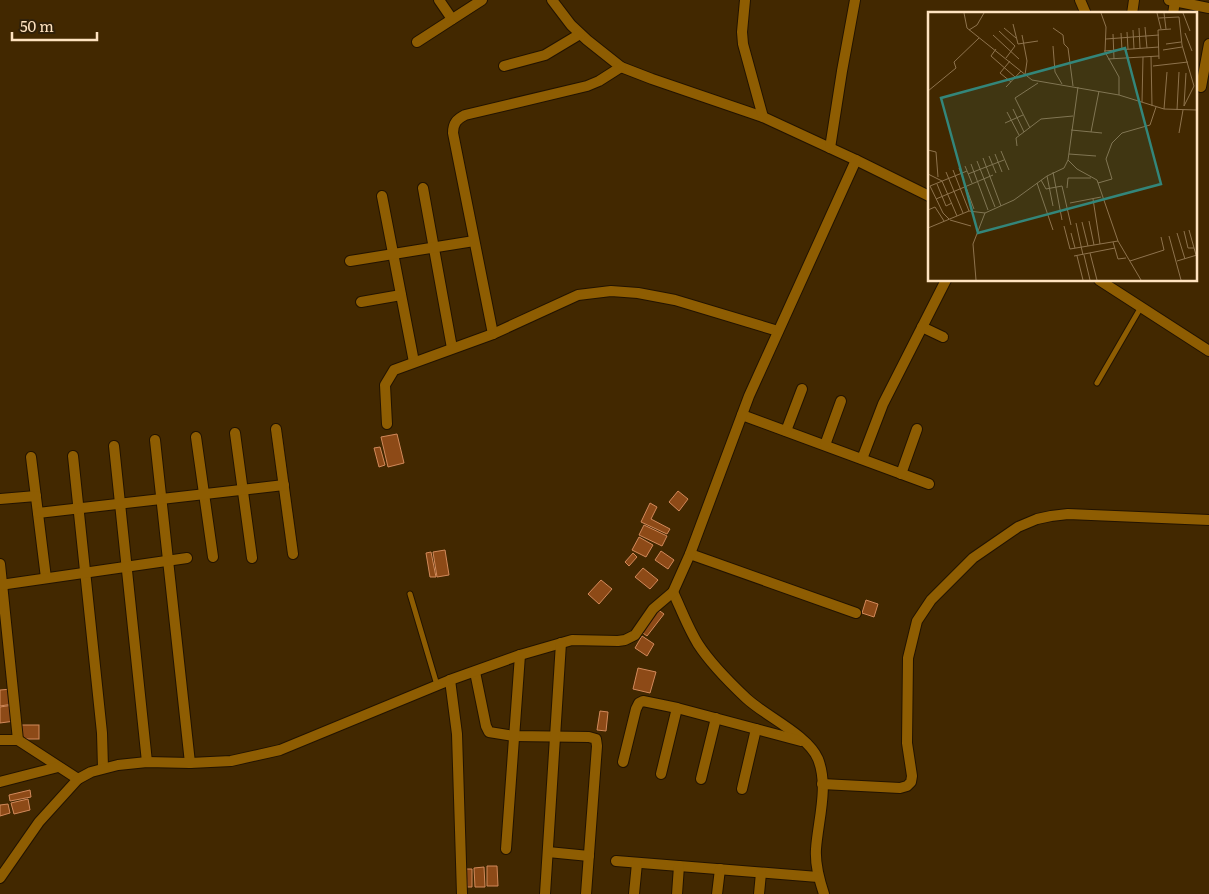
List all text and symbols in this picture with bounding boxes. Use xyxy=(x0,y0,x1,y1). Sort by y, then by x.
scale bar xyxy=(12,10,98,42)
inset map xyxy=(928,12,1196,281)
text: 50 m xyxy=(20,14,54,37)

